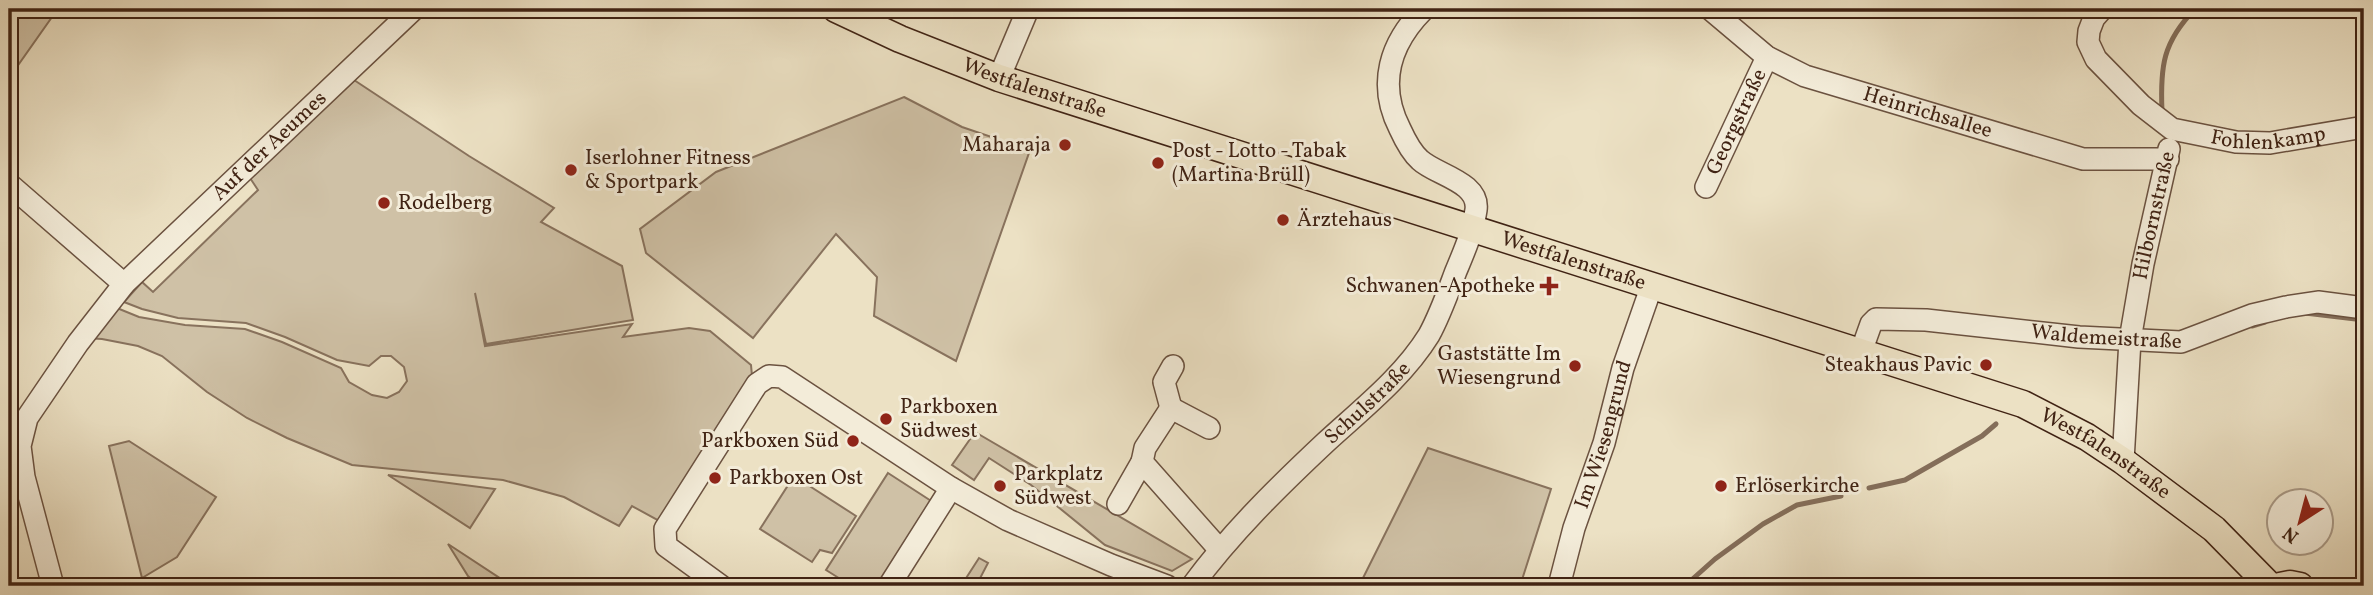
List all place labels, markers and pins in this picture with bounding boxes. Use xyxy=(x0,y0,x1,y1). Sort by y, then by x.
place label: Maharaja xyxy=(962,131,1051,160)
marker: Maharaja xyxy=(1057,137,1073,153)
place label: Post - Lotto - Tabak (Martina Brüll) xyxy=(1172,137,1347,190)
place label: Iserlohner Fitness & Sportpark xyxy=(585,144,751,197)
marker: Post - Lotto - Tabak (Martina Brüll) xyxy=(1150,155,1166,171)
marker: Iserlohner Fitness & Sportpark xyxy=(563,162,579,178)
place label: Rodelberg xyxy=(398,189,492,218)
marker: Rodelberg xyxy=(376,195,392,211)
place label: Ärztehaus xyxy=(1297,206,1392,235)
marker: Ärztehaus xyxy=(1275,212,1291,228)
place label: Schwanen-Apotheke xyxy=(1346,272,1535,301)
marker: Schwanen-Apotheke xyxy=(1541,278,1557,294)
place label: Gaststätte Im Wiesengrund xyxy=(1437,340,1561,393)
place label: Steakhaus Pavic xyxy=(1825,351,1972,380)
marker: Steakhaus Pavic xyxy=(1978,357,1994,373)
marker: Gaststätte Im Wiesengrund xyxy=(1567,358,1583,374)
place label: Parkboxen Südwest xyxy=(900,393,998,446)
marker: Parkboxen Südwest xyxy=(878,411,894,427)
place label: Parkboxen Süd xyxy=(701,427,839,456)
marker: Parkboxen Süd xyxy=(845,433,861,449)
place label: Parkplatz Südwest xyxy=(1014,460,1103,513)
place label: Parkboxen Ost xyxy=(729,464,863,493)
marker: Parkboxen Ost xyxy=(707,470,723,486)
place label: Erlöserkirche xyxy=(1735,472,1860,501)
marker: Parkplatz Südwest xyxy=(992,478,1008,494)
marker: Erlöserkirche xyxy=(1713,478,1729,494)

